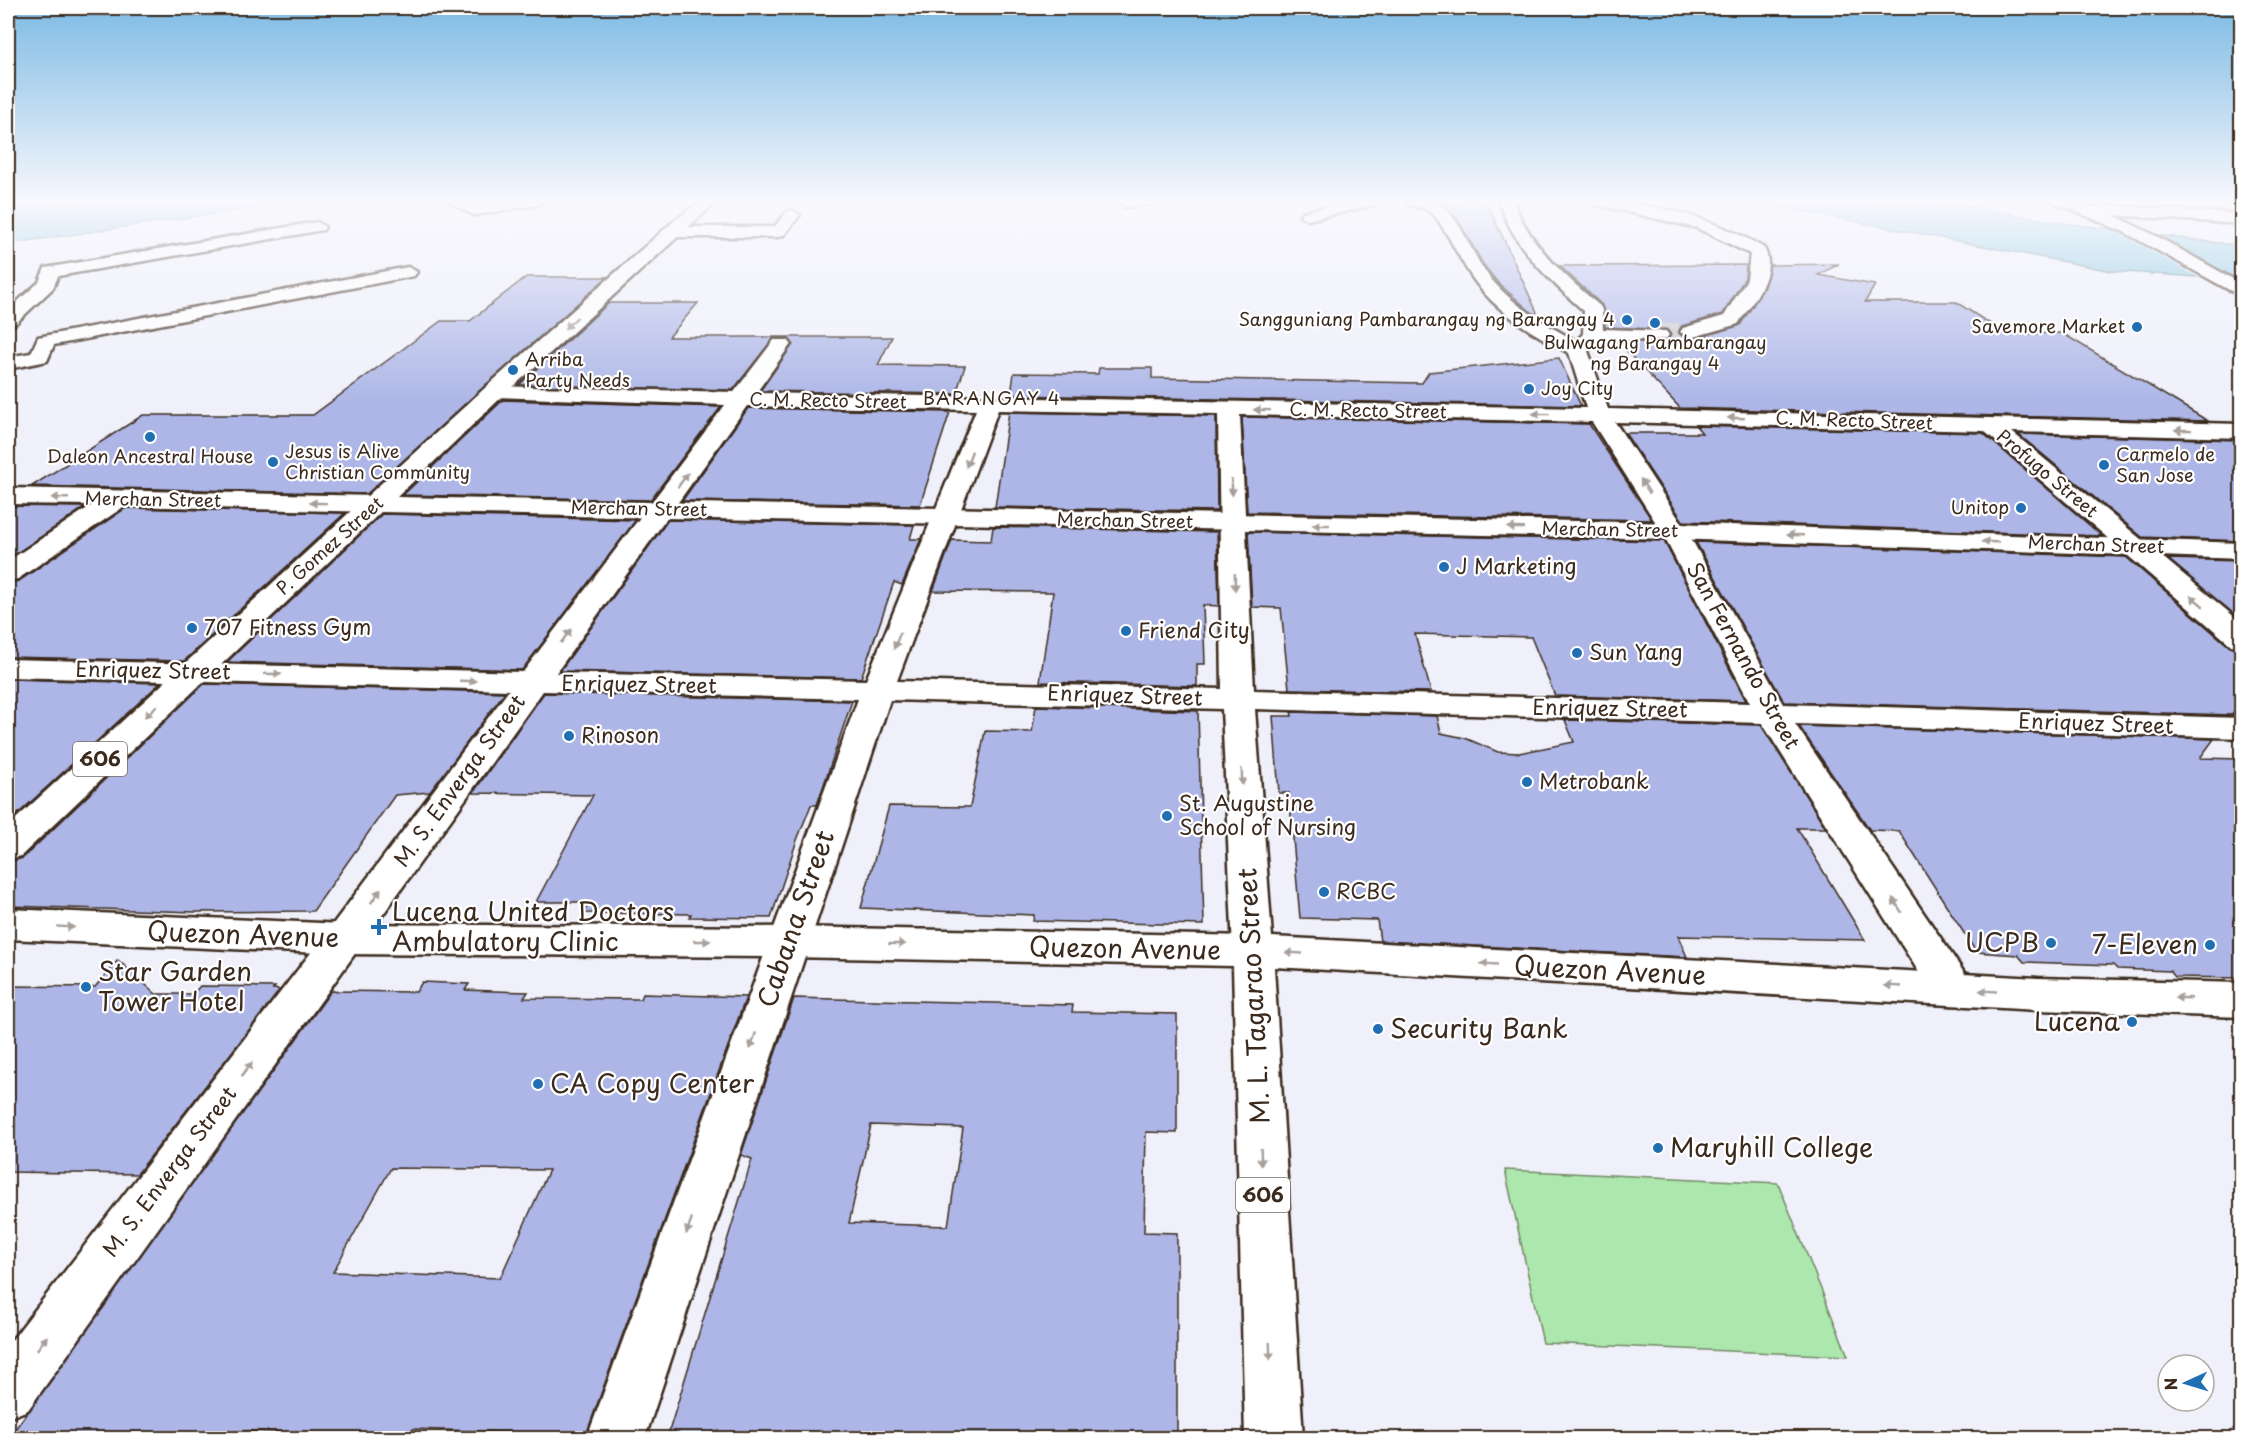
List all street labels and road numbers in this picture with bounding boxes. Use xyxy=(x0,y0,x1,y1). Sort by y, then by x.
street label: C. M. Recto Street xyxy=(749,385,907,414)
street label: C. M. Recto Street xyxy=(1289,395,1447,424)
street label: C. M. Recto Street xyxy=(1775,403,1933,436)
street label: Profugo Street xyxy=(1991,422,2105,523)
street label: Merchan Street xyxy=(85,484,222,513)
street label: P. Gomez Street xyxy=(269,489,389,600)
street label: Merchan Street xyxy=(571,493,708,522)
street label: Merchan Street xyxy=(1057,505,1194,534)
street label: Merchan Street xyxy=(1542,514,1679,543)
street label: Merchan Street xyxy=(2027,528,2165,559)
street label: San Fernando Street xyxy=(1680,556,1810,754)
street label: Enriquez Street xyxy=(75,652,231,686)
street label: Enriquez Street xyxy=(561,666,717,700)
street label: Enriquez Street xyxy=(1047,675,1203,713)
street label: M. S. Enverga Street xyxy=(385,687,532,873)
street label: Enriquez Street xyxy=(1532,690,1688,724)
street label: Enriquez Street xyxy=(2018,703,2174,741)
road number: 606 xyxy=(73,742,127,776)
street label: Cabana Street xyxy=(746,825,843,1012)
street label: M. L. Tagarao Street xyxy=(1226,867,1279,1125)
street label: Quezon Avenue xyxy=(146,911,340,956)
street label: Quezon Avenue xyxy=(1029,926,1221,969)
street label: Quezon Avenue xyxy=(1513,945,1707,994)
street label: M. S. Enverga Street xyxy=(93,1079,243,1263)
road number: 606 xyxy=(1236,1178,1290,1212)

